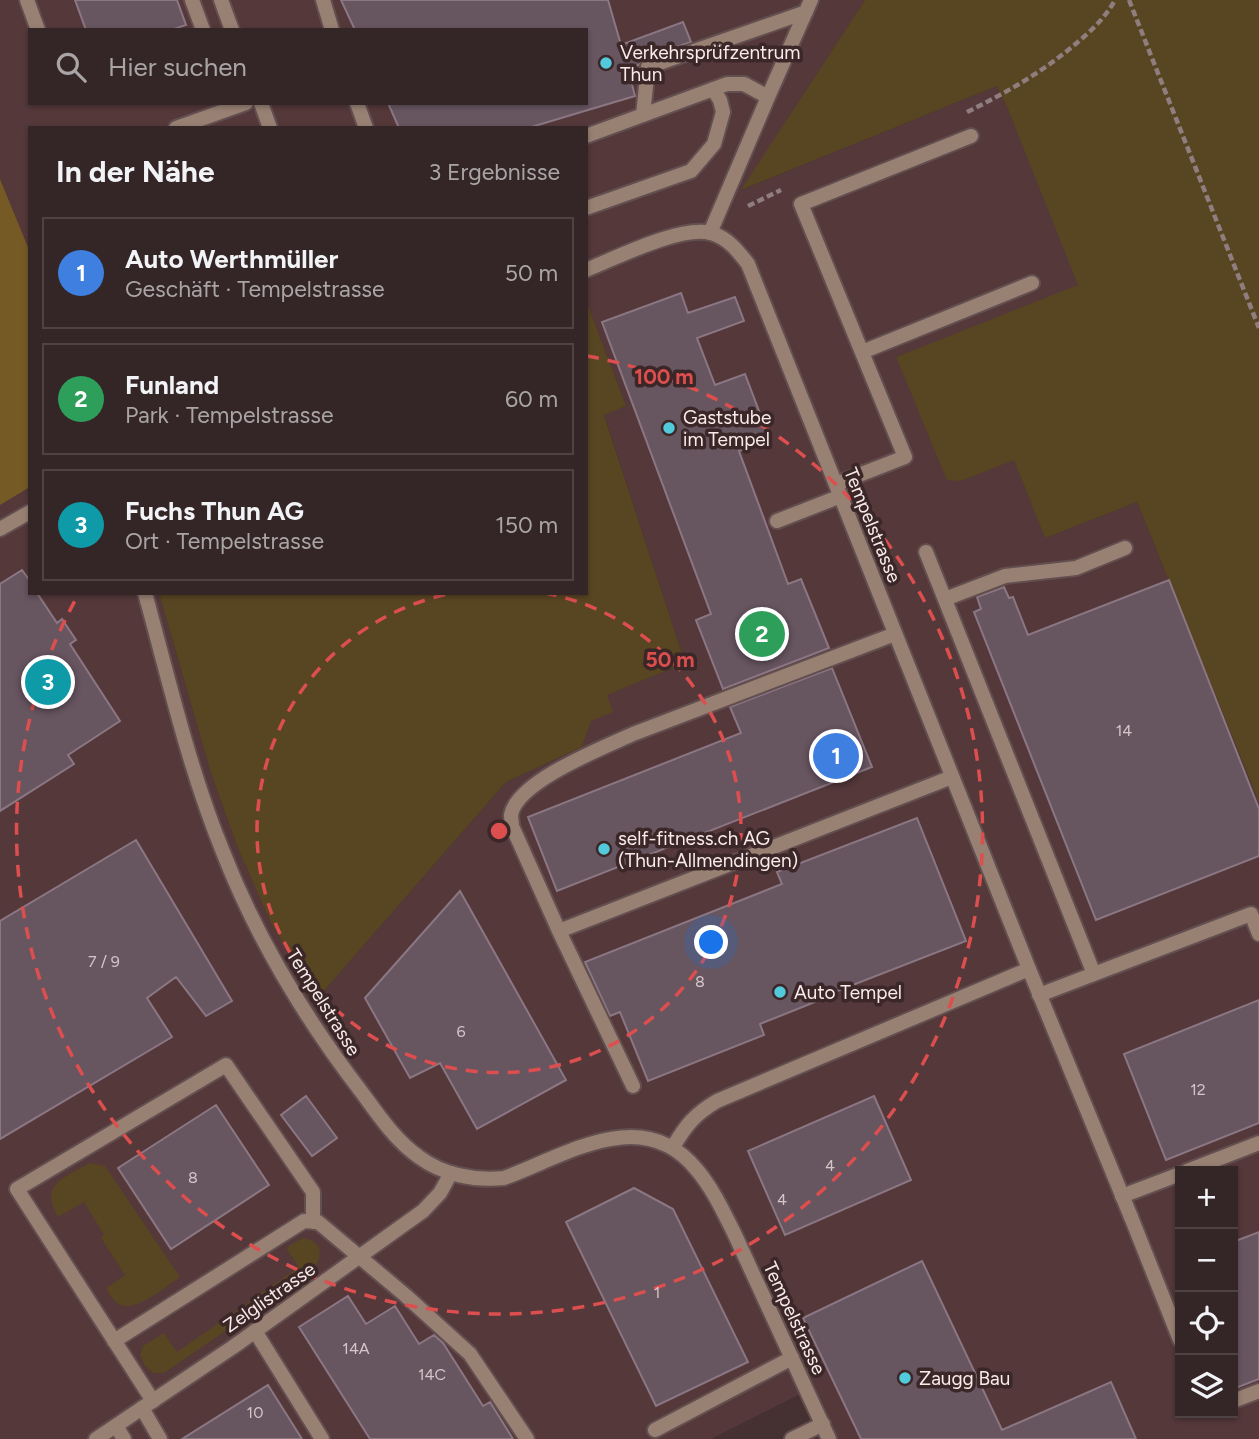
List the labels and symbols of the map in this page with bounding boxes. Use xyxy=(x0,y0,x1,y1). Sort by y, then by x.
place label: Verkehrsprüfzentrum Thun xyxy=(620,41,800,86)
marker: Verkehrsprüfzentrum Thun xyxy=(598,55,614,71)
text: 100 m xyxy=(634,364,694,389)
place label: Gaststube im Tempel xyxy=(683,406,771,451)
marker: Gaststube im Tempel xyxy=(661,420,677,436)
street label: Tempelstrasse xyxy=(839,464,906,586)
pin: 2 xyxy=(739,608,785,660)
text: 50 m xyxy=(645,647,695,672)
pin: 3 xyxy=(25,656,71,708)
house number: 14 xyxy=(1116,721,1132,740)
pin: 1 xyxy=(813,730,859,782)
centre of rings xyxy=(487,819,511,843)
place label: self-fitness.ch AG (Thun-Allmendingen) xyxy=(618,827,798,872)
marker: self-fitness.ch AG (Thun-Allmendingen) xyxy=(596,841,612,857)
your location xyxy=(694,925,728,959)
street label: Tempelstrasse xyxy=(282,944,366,1060)
house number: 7 / 9 xyxy=(88,952,120,971)
house number: 8 xyxy=(695,972,705,991)
place label: Auto Tempel xyxy=(794,981,902,1004)
marker: Auto Tempel xyxy=(772,984,788,1000)
house number: 6 xyxy=(456,1022,466,1041)
house number: 12 xyxy=(1190,1080,1206,1099)
house number: 4 xyxy=(825,1156,835,1175)
house number: 8 xyxy=(188,1168,198,1187)
house number: 4 xyxy=(777,1190,787,1209)
street label: Zelglistrasse xyxy=(219,1257,320,1337)
street label: Tempelstrasse xyxy=(758,1258,831,1378)
house number: 1 xyxy=(654,1283,660,1302)
house number: 14A xyxy=(342,1339,370,1358)
house number: 14C xyxy=(418,1365,446,1384)
place label: Zaugg Bau xyxy=(919,1367,1010,1390)
marker: Zaugg Bau xyxy=(897,1370,913,1386)
house number: 10 xyxy=(247,1403,263,1422)

